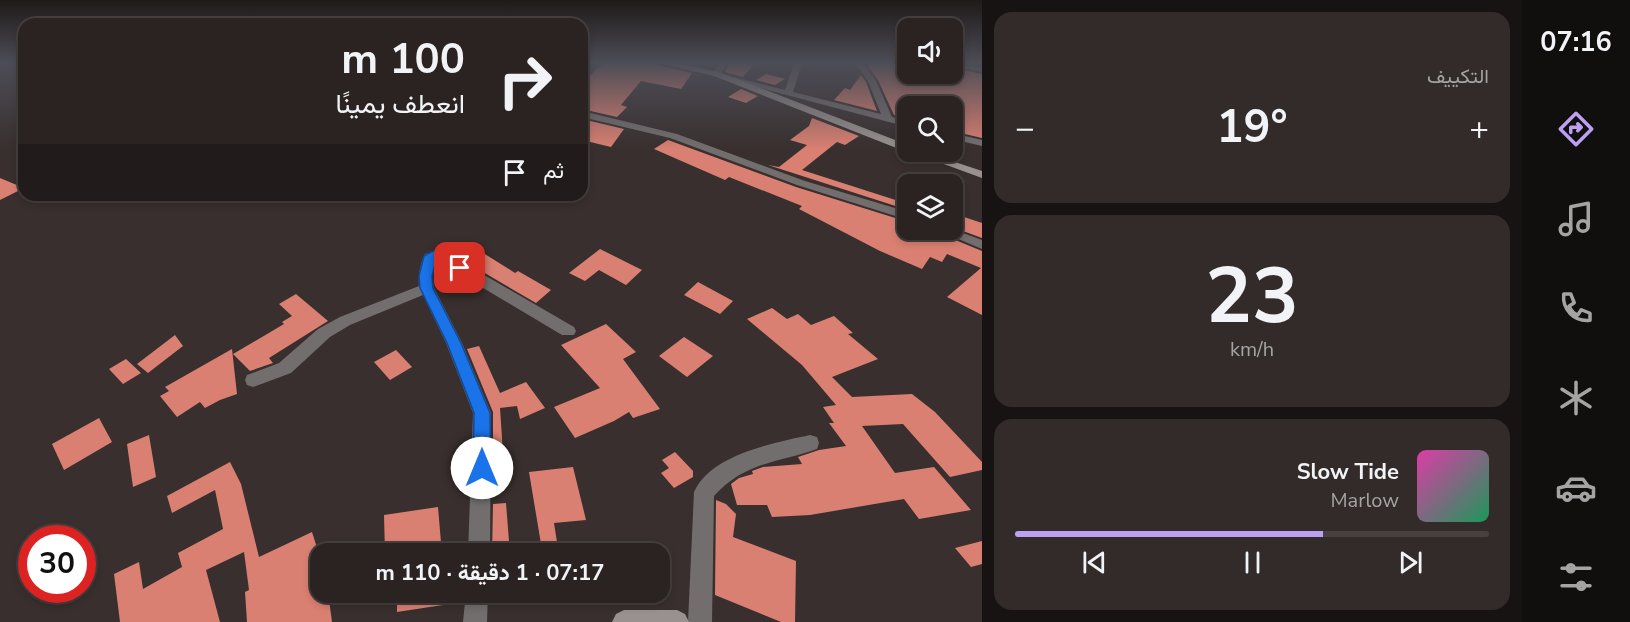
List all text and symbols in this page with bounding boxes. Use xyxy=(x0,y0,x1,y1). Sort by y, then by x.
map controls xyxy=(897,18,963,240)
button: sound xyxy=(897,18,963,84)
text: 07:16 xyxy=(1540,24,1612,61)
text: 100 m xyxy=(341,31,465,88)
icon: right xyxy=(486,42,564,120)
text: التكييف xyxy=(1427,63,1489,90)
text: انعطف يمينًا xyxy=(335,86,465,123)
button: search xyxy=(897,96,963,162)
text: 19° xyxy=(1216,97,1288,158)
text: − xyxy=(1015,106,1035,151)
text: + xyxy=(1469,106,1489,151)
icon: directions xyxy=(1555,108,1597,150)
icon: arrive xyxy=(498,156,531,189)
text: ثم xyxy=(543,156,564,186)
button: layers xyxy=(897,174,963,240)
icon: music xyxy=(1555,198,1597,240)
pin xyxy=(434,242,485,293)
text: 23 xyxy=(1205,243,1299,350)
icon: arrive xyxy=(443,251,476,284)
icon: phone xyxy=(1555,287,1597,329)
text: km/h xyxy=(1230,336,1274,363)
icon: climate xyxy=(1555,377,1597,419)
position arrow xyxy=(450,436,514,500)
text: Slow Tide xyxy=(1297,457,1399,487)
icon: car xyxy=(1555,467,1597,509)
text: Marlow xyxy=(1331,487,1399,514)
speed limit sign: 30 xyxy=(18,525,96,603)
icon: previous xyxy=(1078,546,1111,579)
icon: pause xyxy=(1236,546,1269,579)
icon: next xyxy=(1394,546,1427,579)
icon: filters xyxy=(1555,556,1597,598)
text: 07:17 · 1 دقيقة · 110 m xyxy=(376,558,604,588)

